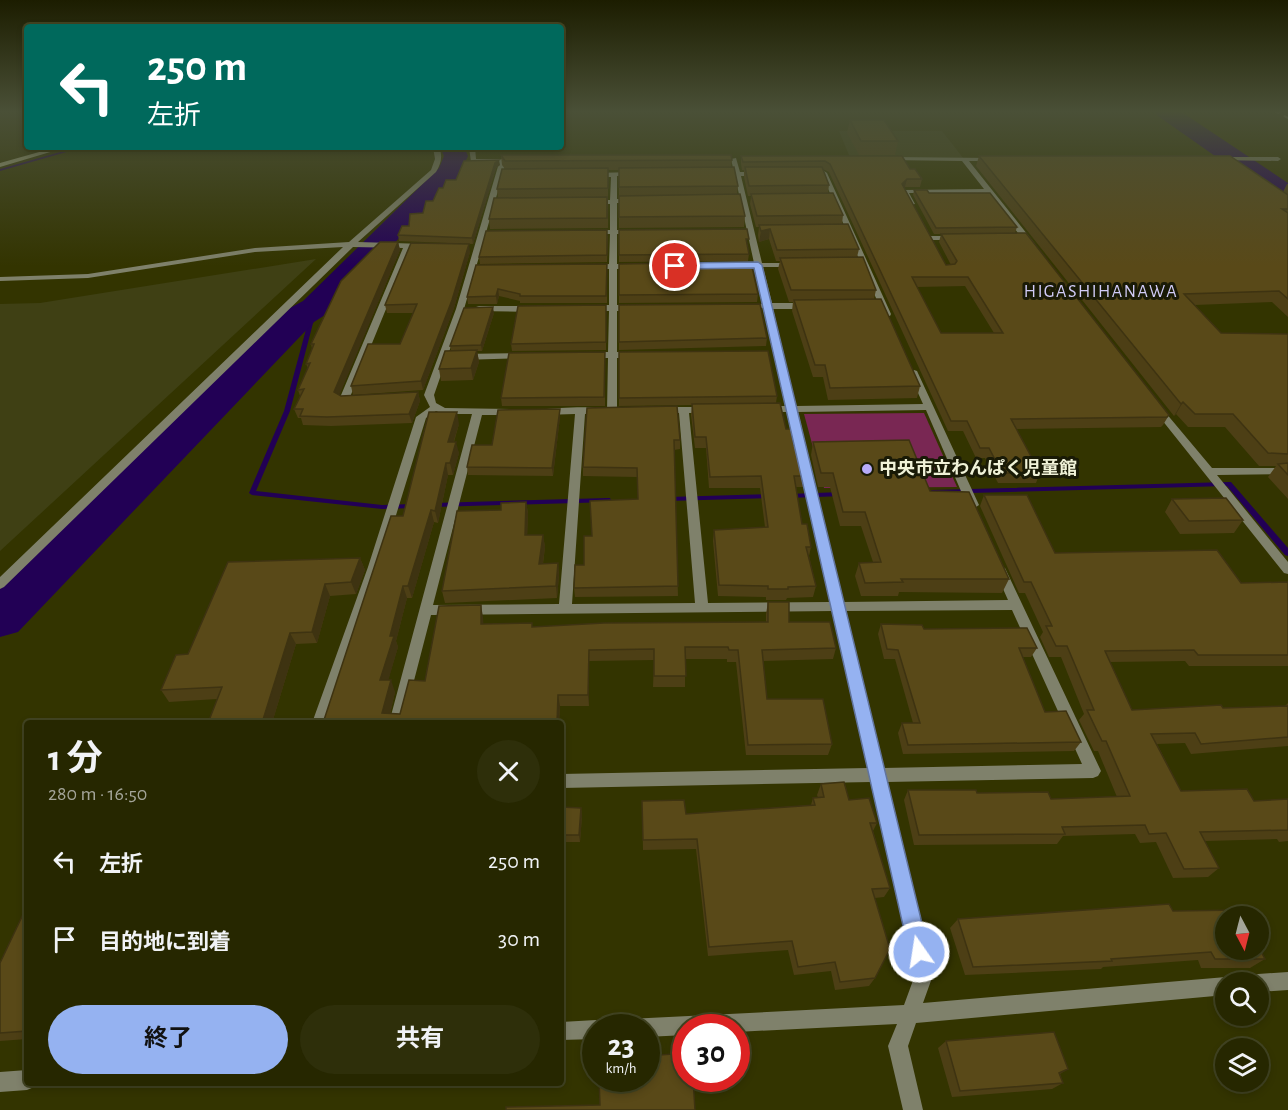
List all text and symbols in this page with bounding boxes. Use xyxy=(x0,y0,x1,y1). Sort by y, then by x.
text: 250 m xyxy=(147,46,247,88)
icon: left xyxy=(48,48,126,126)
text: 左折 xyxy=(147,102,201,129)
pin xyxy=(649,240,700,291)
icon: arrive xyxy=(658,249,691,282)
district label: HIGASHIHANAWA xyxy=(1024,283,1178,301)
place label: 中央市立わんぱく児童館 xyxy=(879,458,1077,478)
marker: 中央市立わんぱく児童館 xyxy=(860,462,874,476)
button: close xyxy=(477,740,540,803)
text: 1 分 xyxy=(48,741,102,777)
text: 280 m · 16:50 xyxy=(48,784,147,804)
icon: left xyxy=(48,845,81,878)
text: 250 m xyxy=(488,850,540,872)
text: 左折 xyxy=(99,853,143,875)
north arrow xyxy=(1215,906,1269,960)
map controls xyxy=(1215,906,1269,1092)
position arrow xyxy=(887,920,951,984)
icon: arrive xyxy=(48,923,81,956)
text: 30 m xyxy=(498,928,540,950)
text: 目的地に到着 xyxy=(99,931,231,953)
button: search xyxy=(1215,972,1269,1026)
button: 終了 xyxy=(48,1005,288,1074)
button: 共有 xyxy=(300,1005,540,1074)
speed limit sign: 30 xyxy=(672,1014,750,1092)
text: 23 xyxy=(607,1031,635,1061)
button: layers xyxy=(1215,1038,1269,1092)
text: km/h xyxy=(606,1061,636,1076)

